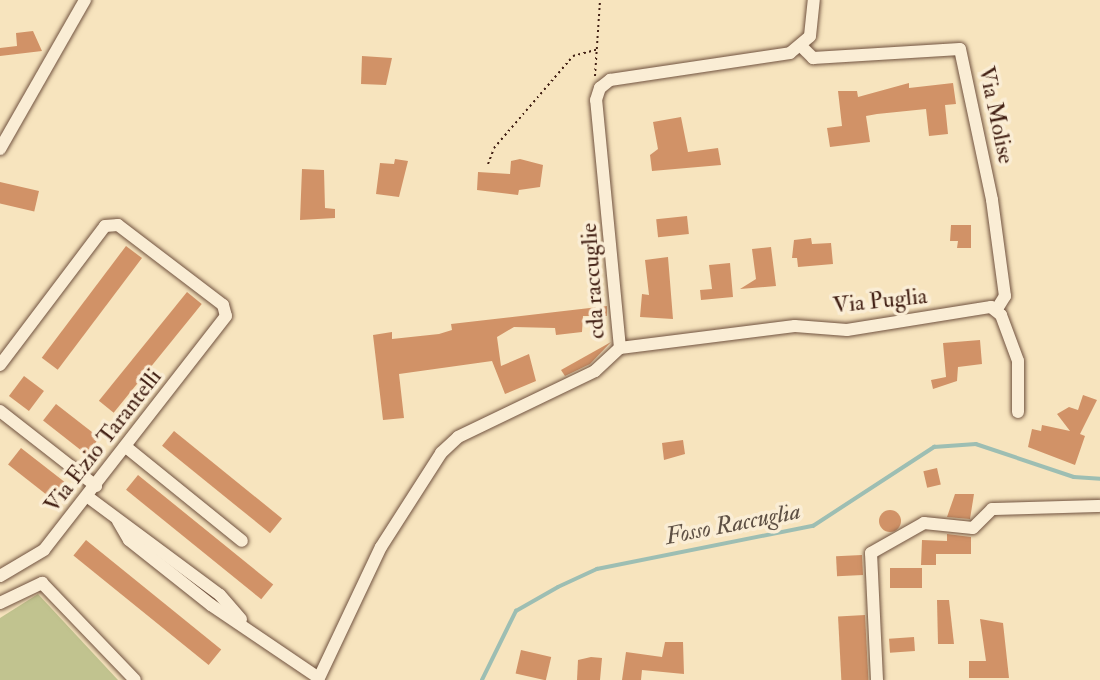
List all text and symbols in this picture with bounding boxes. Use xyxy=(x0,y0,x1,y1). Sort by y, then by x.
street label: Via Molise xyxy=(972,64,1020,166)
street label: cda raccuglie xyxy=(575,222,611,340)
street label: Via Puglia xyxy=(831,282,929,320)
street label: Via Ezio Tarantelli xyxy=(38,364,168,518)
water label: Fosso Raccuglia xyxy=(663,497,803,551)

